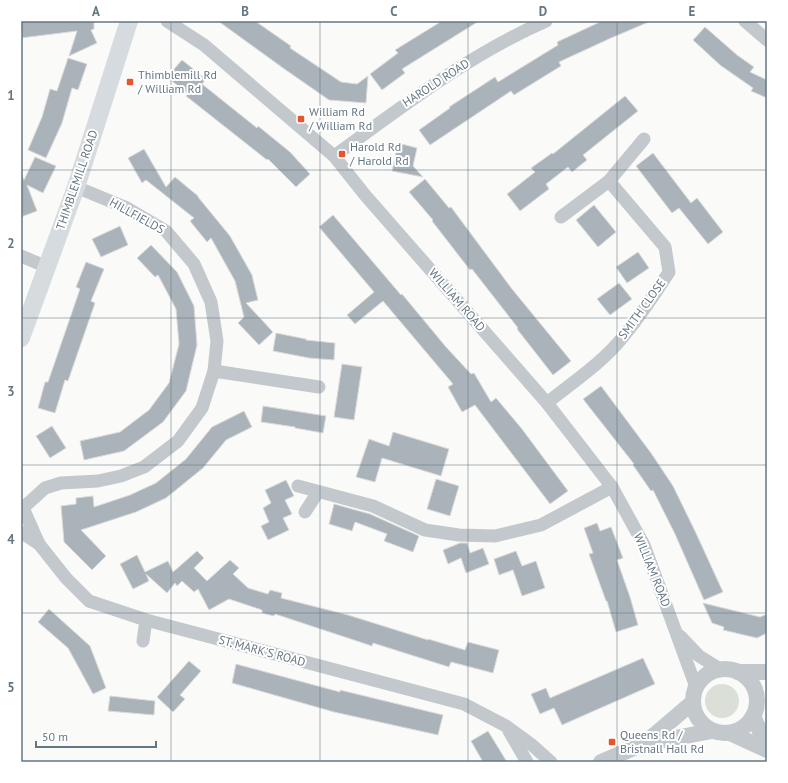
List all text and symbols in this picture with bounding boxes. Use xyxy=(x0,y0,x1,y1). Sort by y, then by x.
text: A xyxy=(92,3,100,20)
text: B xyxy=(241,3,249,20)
text: C xyxy=(390,3,398,20)
text: D xyxy=(539,3,547,20)
text: E xyxy=(689,3,696,20)
street label: HAROLD ROAD xyxy=(400,55,472,110)
place label: Thimblemill Rd / William Rd xyxy=(137,67,217,96)
marker: Thimblemill Rd / William Rd xyxy=(125,77,135,87)
text: 1 xyxy=(7,87,15,104)
place label: William Rd / William Rd xyxy=(308,104,372,133)
marker: William Rd / William Rd xyxy=(296,114,306,124)
street label: THIMBLEMILL ROAD xyxy=(52,128,101,232)
place label: Harold Rd / Harold Rd xyxy=(349,139,409,168)
marker: Harold Rd / Harold Rd xyxy=(337,149,347,159)
street label: HILLFIELDS xyxy=(107,194,167,237)
text: 2 xyxy=(7,235,15,252)
street label: WILLIAM ROAD xyxy=(426,265,489,334)
street label: SMITH CLOSE xyxy=(615,276,668,342)
text: 3 xyxy=(7,383,15,400)
text: 4 xyxy=(7,531,15,548)
street label: WILLIAM ROAD xyxy=(631,531,674,609)
street label: ST. MARK'S ROAD xyxy=(217,632,307,669)
text: 5 xyxy=(7,679,15,696)
scale bar xyxy=(36,723,156,749)
place label: Queens Rd / Bristnall Hall Rd xyxy=(620,727,704,756)
text: 50 m xyxy=(42,729,68,744)
marker: Queens Rd / Bristnall Hall Rd xyxy=(607,737,617,747)

